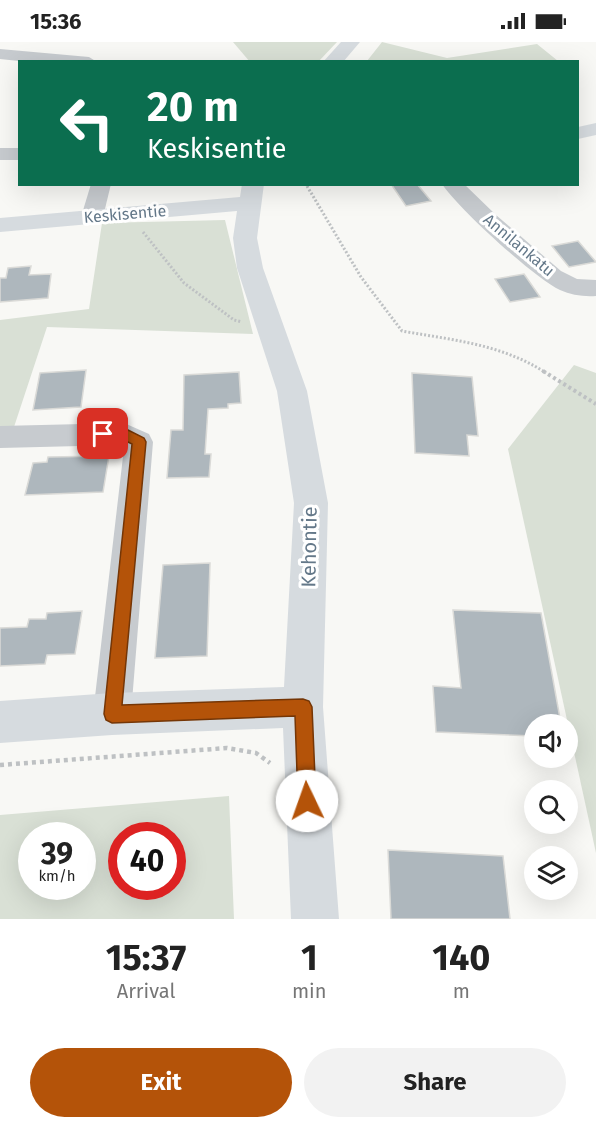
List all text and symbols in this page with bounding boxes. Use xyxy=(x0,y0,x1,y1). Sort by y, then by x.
text: 15:36 xyxy=(30,8,81,35)
text: 20 m xyxy=(147,82,239,132)
icon: left xyxy=(48,84,126,162)
text: Keskisentie xyxy=(147,133,287,165)
street label: Keskisentie xyxy=(83,201,167,227)
street label: Annilankatu xyxy=(480,210,558,280)
pin xyxy=(77,408,128,459)
icon: arrive xyxy=(86,417,119,450)
street label: Kehontie xyxy=(296,506,322,588)
map controls xyxy=(524,714,578,900)
button: sound xyxy=(524,714,578,768)
position arrow xyxy=(275,769,339,833)
button: search xyxy=(524,780,578,834)
speed limit sign: 40 xyxy=(108,822,186,900)
text: 39 xyxy=(41,836,73,872)
button: layers xyxy=(524,846,578,900)
text: km/h xyxy=(38,867,76,885)
text: 15:37 xyxy=(106,936,186,980)
text: 1 xyxy=(301,936,318,980)
text: 140 xyxy=(432,936,490,980)
text: Arrival xyxy=(117,979,175,1003)
text: min xyxy=(292,979,326,1003)
text: m xyxy=(453,979,470,1003)
button: Exit xyxy=(30,1048,292,1117)
button: Share xyxy=(304,1048,566,1117)

